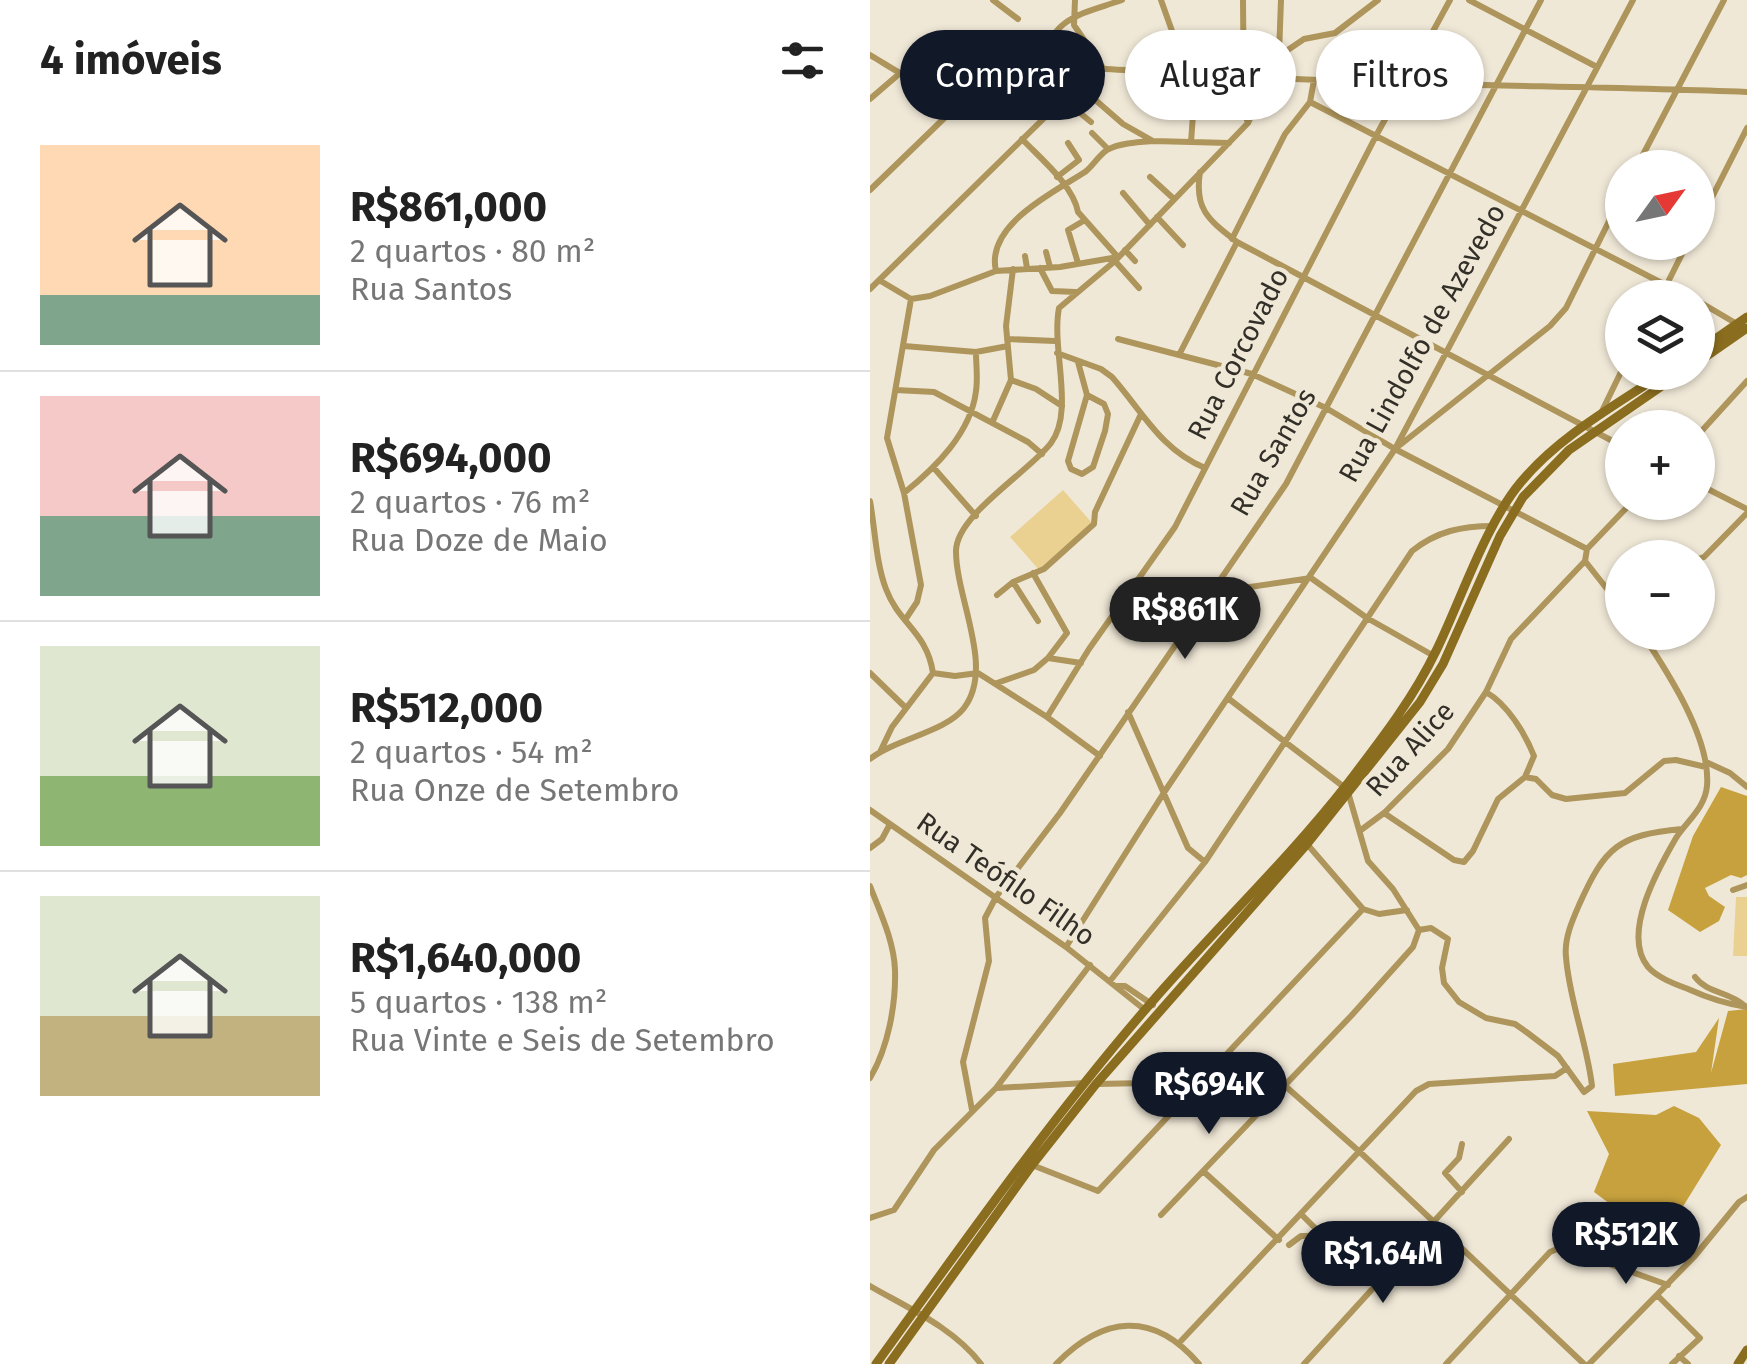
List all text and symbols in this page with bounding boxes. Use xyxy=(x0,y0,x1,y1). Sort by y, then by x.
chip: Comprar xyxy=(900,30,1105,120)
chip: Alugar xyxy=(1125,30,1296,120)
chip: Filtros xyxy=(1316,30,1484,120)
icon: filters xyxy=(775,33,830,88)
text: 4 imóveis xyxy=(40,35,222,85)
north arrow xyxy=(1605,150,1715,260)
map controls xyxy=(1605,150,1715,650)
text: R$861,000 xyxy=(350,182,547,232)
icon: home xyxy=(120,185,240,305)
street label: Rua Lindolfo de Azevedo xyxy=(1332,198,1512,488)
text: 2 quartos · 80 m² xyxy=(350,232,595,270)
street label: Rua Corcovado xyxy=(1181,263,1295,445)
text: Rua Santos xyxy=(350,270,512,308)
button: layers xyxy=(1605,280,1715,390)
street label: Rua Santos xyxy=(1223,382,1323,522)
button: + xyxy=(1605,410,1715,520)
text: R$694,000 xyxy=(350,433,552,483)
icon: home xyxy=(120,436,240,556)
text: 2 quartos · 76 m² xyxy=(350,483,590,521)
text: Rua Doze de Maio xyxy=(350,521,608,559)
button: − xyxy=(1605,540,1715,650)
pin: R$861K xyxy=(1104,577,1266,662)
text: R$861K xyxy=(1132,590,1238,628)
text: R$512,000 xyxy=(350,683,543,733)
icon: home xyxy=(120,686,240,806)
street label: Rua Alice xyxy=(1359,695,1461,803)
text: 2 quartos · 54 m² xyxy=(350,733,593,771)
text: Rua Onze de Setembro xyxy=(350,771,679,809)
street label: Rua Teófilo Filho xyxy=(911,805,1101,953)
text: R$1,640,000 xyxy=(350,933,581,983)
icon: home xyxy=(120,936,240,1056)
text: 5 quartos · 138 m² xyxy=(350,983,607,1021)
text: Rua Vinte e Seis de Setembro xyxy=(350,1021,775,1059)
pin: R$694K xyxy=(1128,1052,1290,1137)
text: R$694K xyxy=(1154,1065,1264,1103)
pin: R$512K xyxy=(1545,1202,1707,1287)
text: R$512K xyxy=(1574,1215,1678,1253)
pin: R$1.64M xyxy=(1291,1221,1475,1306)
text: R$1.64M xyxy=(1323,1234,1443,1272)

